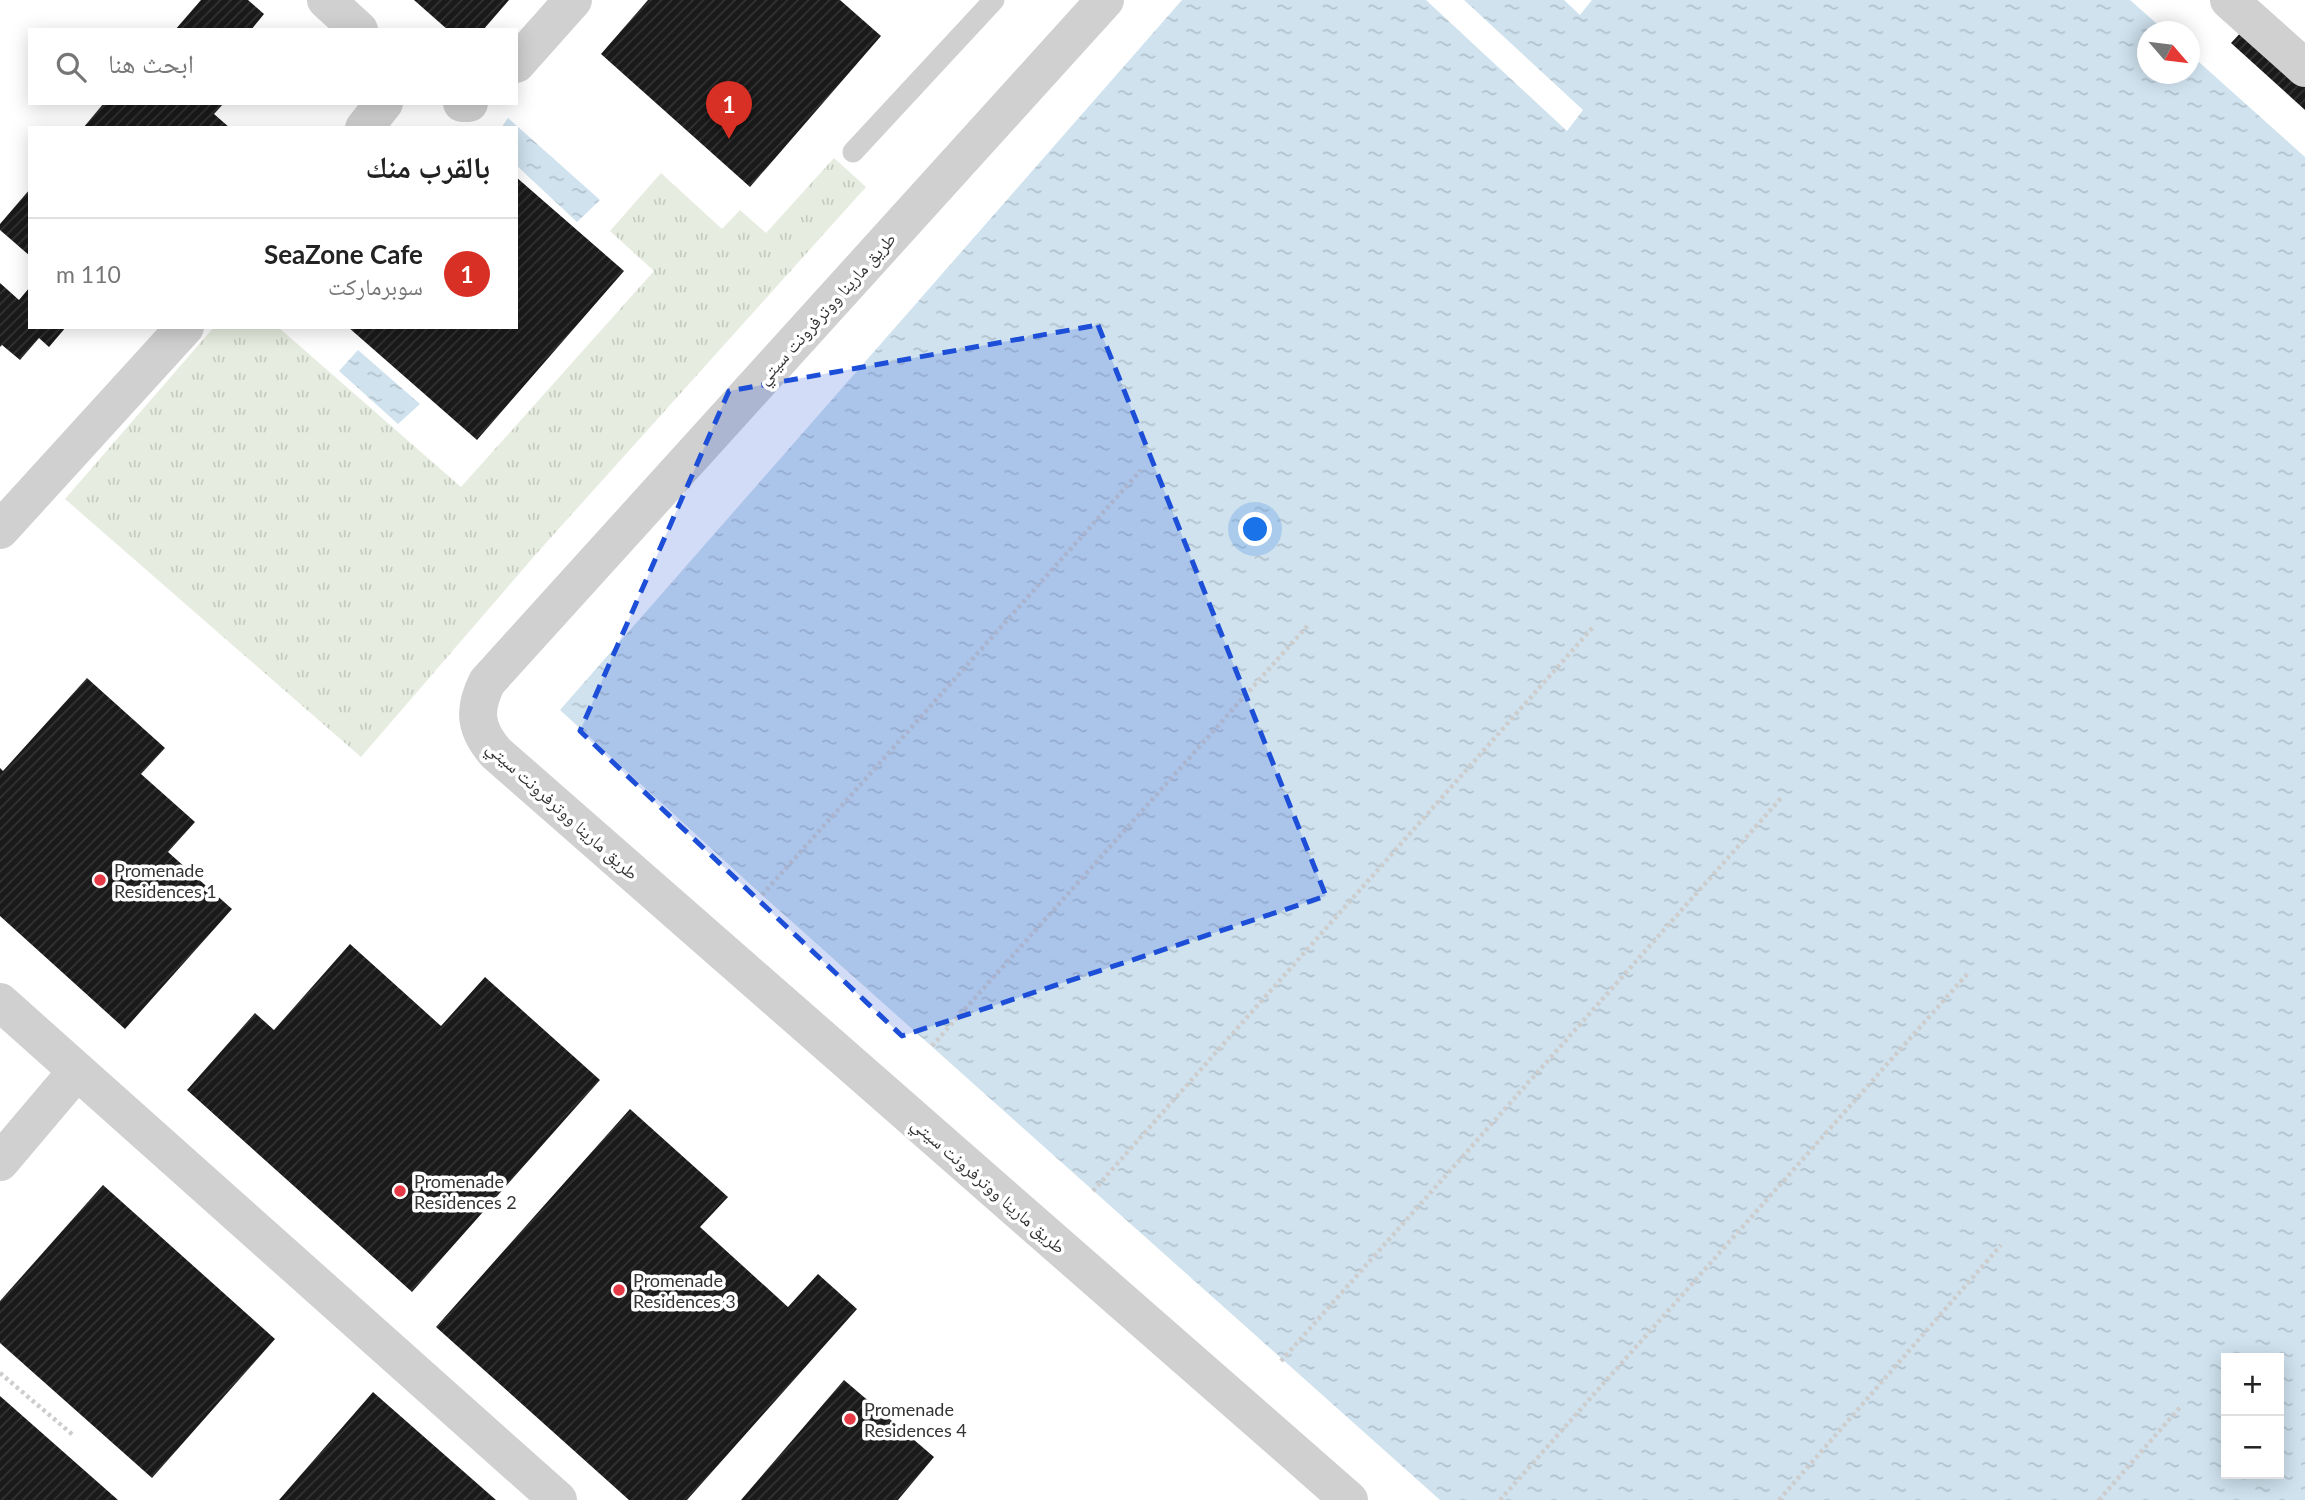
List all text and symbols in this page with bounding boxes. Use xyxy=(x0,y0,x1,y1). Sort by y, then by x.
north arrow xyxy=(2137,21,2200,84)
search box xyxy=(28,28,518,105)
text: ابحث هنا xyxy=(108,47,194,79)
icon: search xyxy=(52,48,90,86)
pin: 1 xyxy=(706,81,752,139)
text: بالقرب منك xyxy=(366,148,490,184)
street label: طريق مارينا ووترفرونت سيتي xyxy=(752,228,903,392)
text: SeaZone Cafe xyxy=(264,238,423,270)
text: 110 m xyxy=(56,260,121,288)
text: 1 xyxy=(460,260,474,288)
text: سوبرماركت xyxy=(328,272,423,300)
your location xyxy=(1238,512,1272,546)
street label: طريق مارينا ووترفرونت سيتي xyxy=(479,736,643,887)
place label: Promenade Residences 1 xyxy=(114,859,217,902)
marker: Promenade Residences 1 xyxy=(92,872,108,888)
street label: طريق مارينا ووترفرونت سيتي xyxy=(905,1112,1070,1261)
place label: Promenade Residences 2 xyxy=(414,1170,517,1213)
marker: Promenade Residences 2 xyxy=(392,1183,408,1199)
place label: Promenade Residences 3 xyxy=(633,1269,736,1312)
marker: Promenade Residences 3 xyxy=(611,1282,627,1298)
map controls xyxy=(2221,1353,2284,1479)
button: + xyxy=(2221,1353,2284,1416)
place label: Promenade Residences 4 xyxy=(864,1398,967,1441)
marker: Promenade Residences 4 xyxy=(842,1411,858,1427)
button: − xyxy=(2221,1416,2284,1479)

